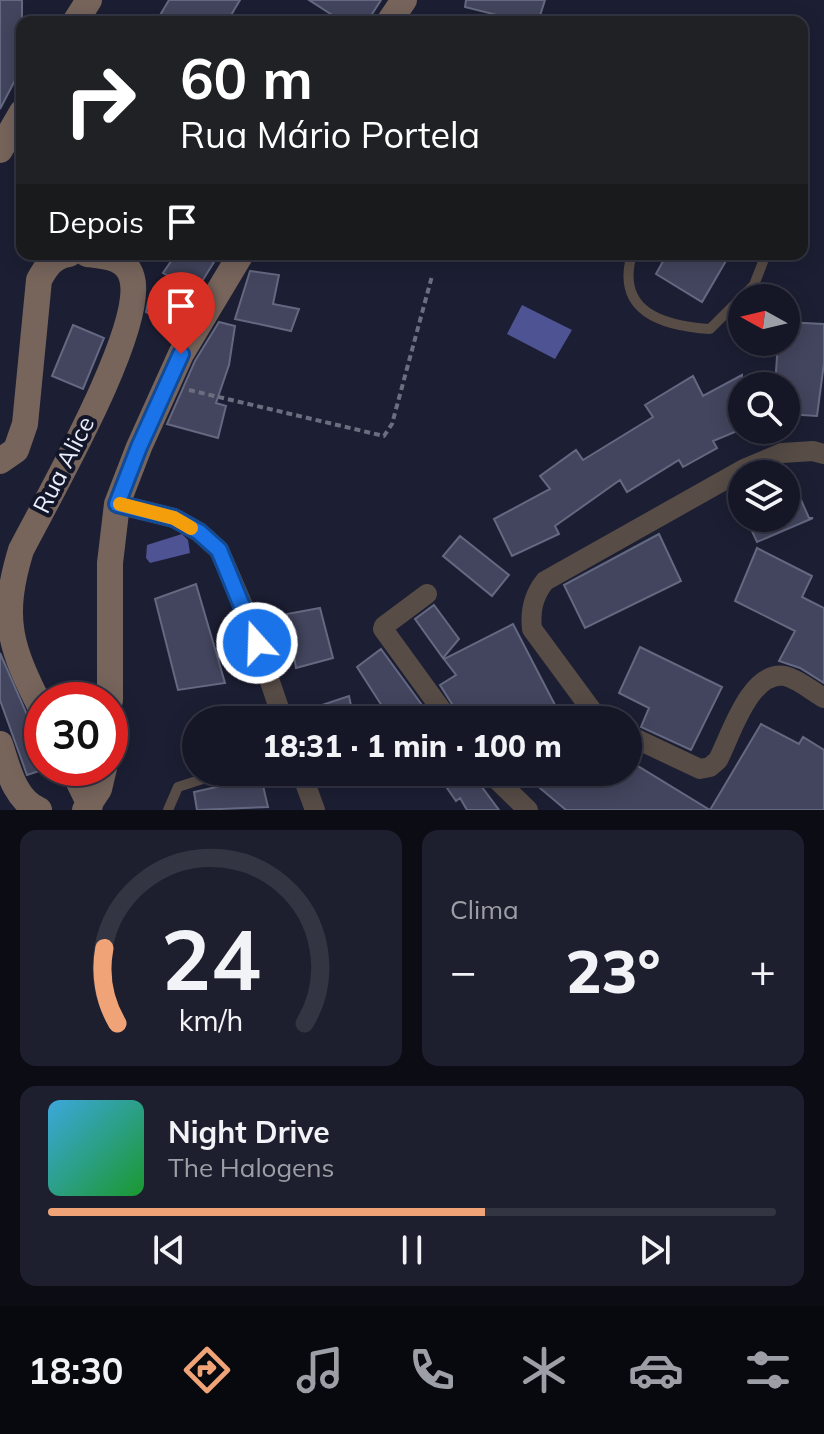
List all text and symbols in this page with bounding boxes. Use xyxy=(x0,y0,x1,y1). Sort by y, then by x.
text: 60 m xyxy=(180,43,313,113)
icon: right xyxy=(48,48,152,152)
text: Rua Mário Portela xyxy=(180,112,480,157)
icon: arrive xyxy=(160,200,204,244)
text: Depois xyxy=(48,203,144,241)
pin xyxy=(147,272,215,354)
icon: arrive xyxy=(159,284,203,328)
north arrow xyxy=(728,284,800,356)
map controls xyxy=(728,284,800,532)
button: search xyxy=(728,372,800,444)
street label: Rua Alice xyxy=(26,411,100,518)
button: layers xyxy=(728,460,800,532)
position arrow xyxy=(215,601,299,685)
speed limit sign: 30 xyxy=(24,682,128,786)
text: 18:31 · 1 min · 100 m xyxy=(262,727,562,765)
text: Clima xyxy=(450,893,519,926)
text: 24 xyxy=(161,906,261,1011)
text: 23° xyxy=(565,933,661,1008)
text: − xyxy=(450,943,476,998)
text: + xyxy=(750,943,776,998)
text: km/h xyxy=(179,1002,243,1038)
text: Night Drive xyxy=(168,1113,330,1151)
text: The Halogens xyxy=(168,1151,334,1184)
icon: previous xyxy=(147,1228,191,1272)
icon: pause xyxy=(390,1228,434,1272)
icon: next xyxy=(633,1228,677,1272)
icon: directions xyxy=(179,1342,235,1398)
icon: music xyxy=(292,1342,348,1398)
icon: phone xyxy=(404,1342,460,1398)
icon: climate xyxy=(516,1342,572,1398)
icon: car xyxy=(628,1342,684,1398)
icon: filters xyxy=(740,1342,796,1398)
text: 18:30 xyxy=(28,1348,123,1393)

